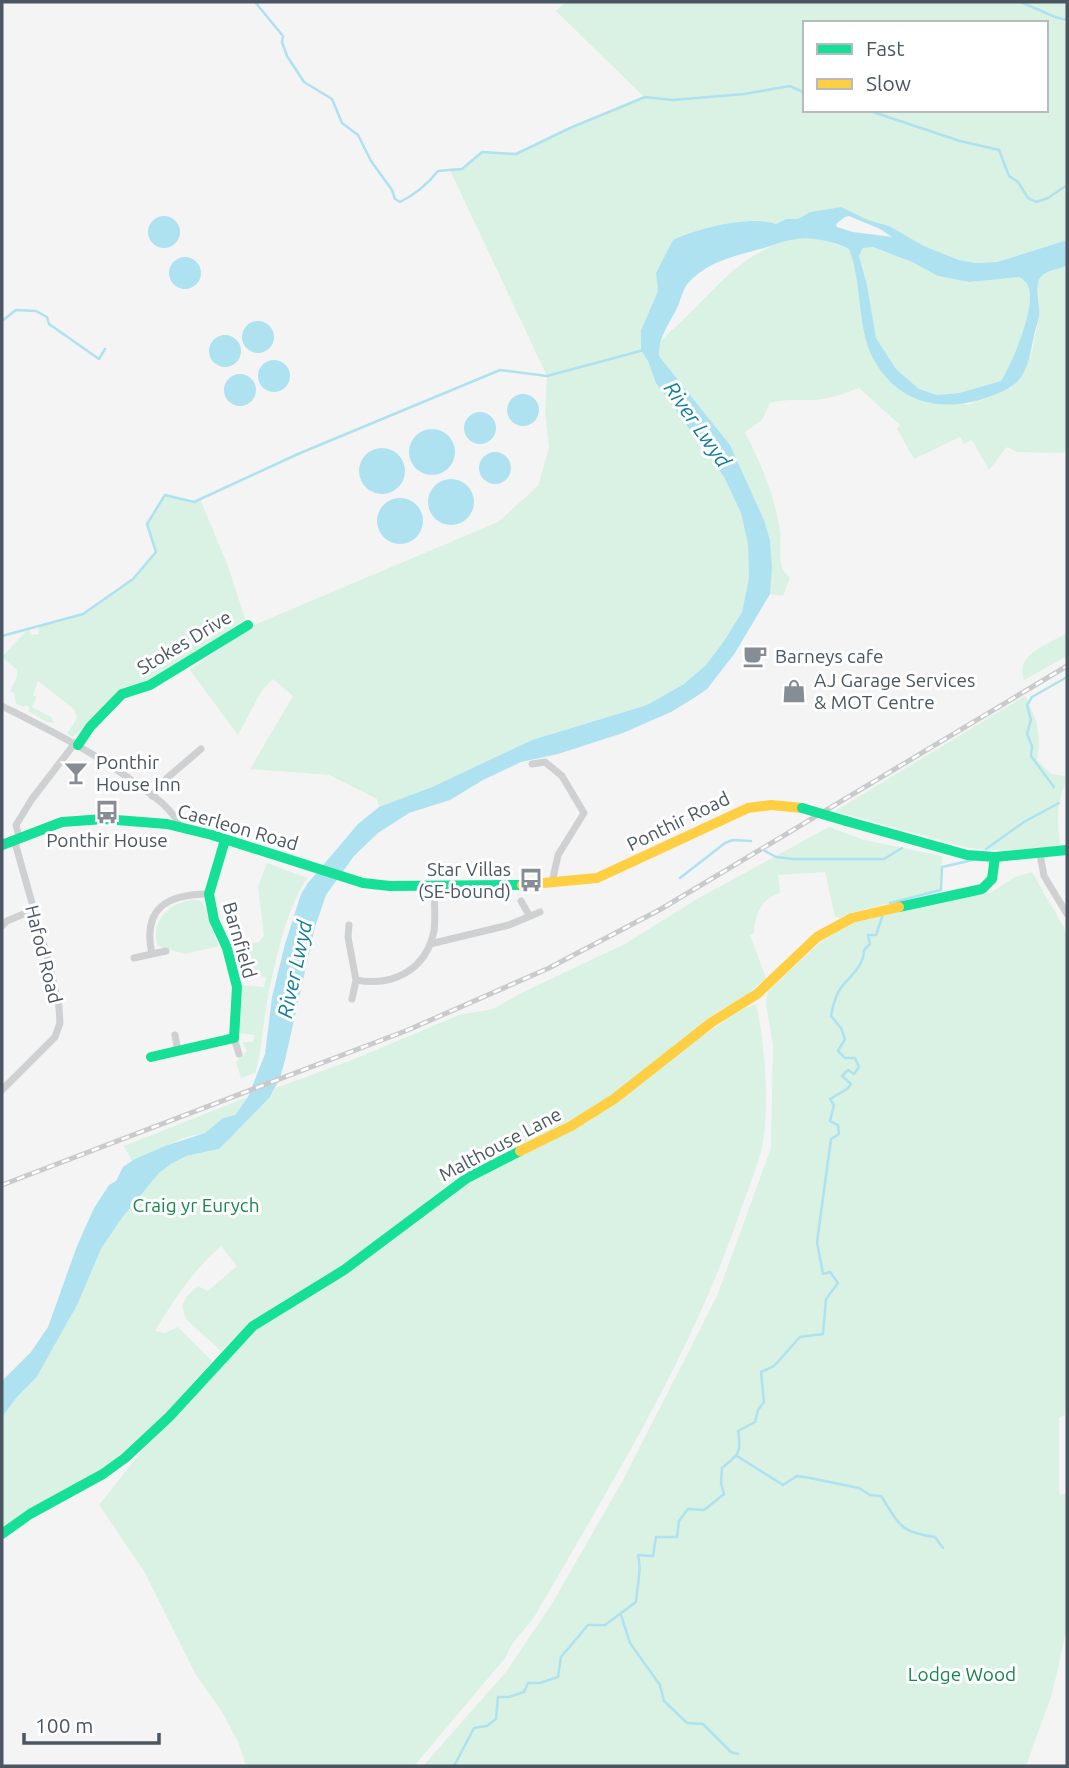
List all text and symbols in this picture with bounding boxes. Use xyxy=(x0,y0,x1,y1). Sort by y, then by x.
legend xyxy=(803,21,1048,112)
text: Fast xyxy=(866,36,904,60)
text: Slow xyxy=(866,71,911,95)
water label: River Lwyd xyxy=(660,377,737,473)
street label: Stokes Drive xyxy=(133,605,235,679)
cafe icon: Barneys cafe xyxy=(741,642,769,670)
place label: Barneys cafe xyxy=(775,645,883,667)
place label: AJ Garage Services & MOT Centre xyxy=(814,669,975,713)
shop icon: AJ Garage Services & MOT Centre xyxy=(780,677,808,705)
place label: Ponthir House Inn xyxy=(96,751,181,795)
bar icon: Ponthir House Inn xyxy=(62,759,90,787)
street label: Ponthir Road xyxy=(623,787,733,855)
bus stop icon: Ponthir House xyxy=(93,798,121,826)
street label: Caerleon Road xyxy=(175,799,301,855)
place label: Ponthir House xyxy=(46,829,168,851)
place label: Star Villas (SE-bound) xyxy=(418,858,511,902)
bus stop icon: Star Villas (SE-bound) xyxy=(517,866,545,894)
street label: Barnfield xyxy=(219,899,261,981)
street label: Hafod Road xyxy=(21,903,67,1005)
water label: River Lwyd xyxy=(272,917,316,1020)
street label: Malthouse Lane xyxy=(435,1102,565,1186)
park label: Craig yr Eurych xyxy=(133,1194,260,1216)
park label: Lodge Wood xyxy=(908,1663,1016,1685)
scale bar xyxy=(24,1702,159,1746)
text: 100 m xyxy=(35,1713,93,1737)

